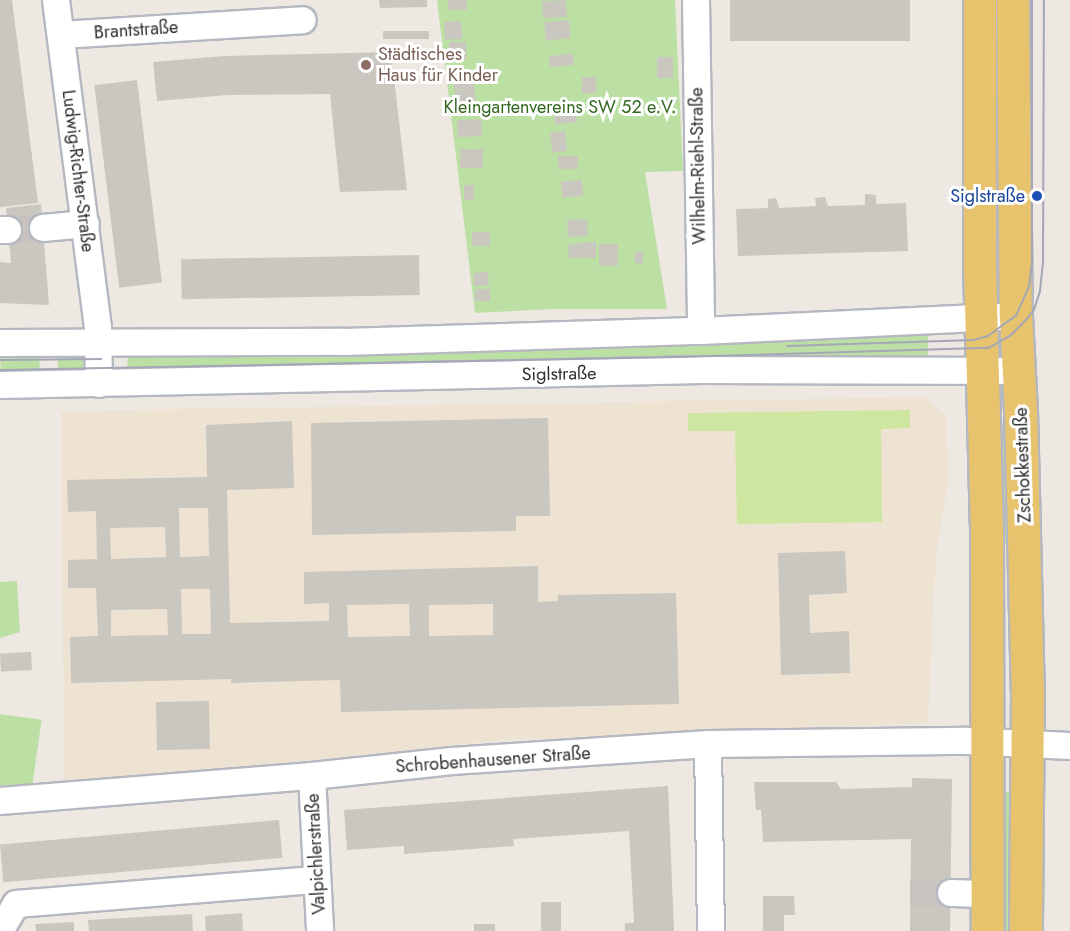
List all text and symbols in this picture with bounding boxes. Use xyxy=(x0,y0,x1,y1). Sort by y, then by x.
street label: Brantstraße xyxy=(93,16,179,44)
place label: Städtisches Haus für Kinder xyxy=(378,44,498,86)
marker: Städtisches Haus für Kinder xyxy=(359,58,373,72)
street label: Wilhelm-Riehl-Straße xyxy=(686,87,710,245)
street label: Ludwig-Richter-Straße xyxy=(57,89,99,253)
park label: Kleingartenvereins SW 52 e.V. xyxy=(444,96,676,118)
place label: Siglstraße xyxy=(950,185,1025,207)
marker: Siglstraße xyxy=(1030,189,1044,203)
street label: Siglstraße xyxy=(521,363,597,385)
street label: Zschokkestraße xyxy=(1010,407,1036,523)
street label: Schrobenhausener Straße xyxy=(395,742,591,778)
street label: Valpichlerstraße xyxy=(302,793,330,915)

